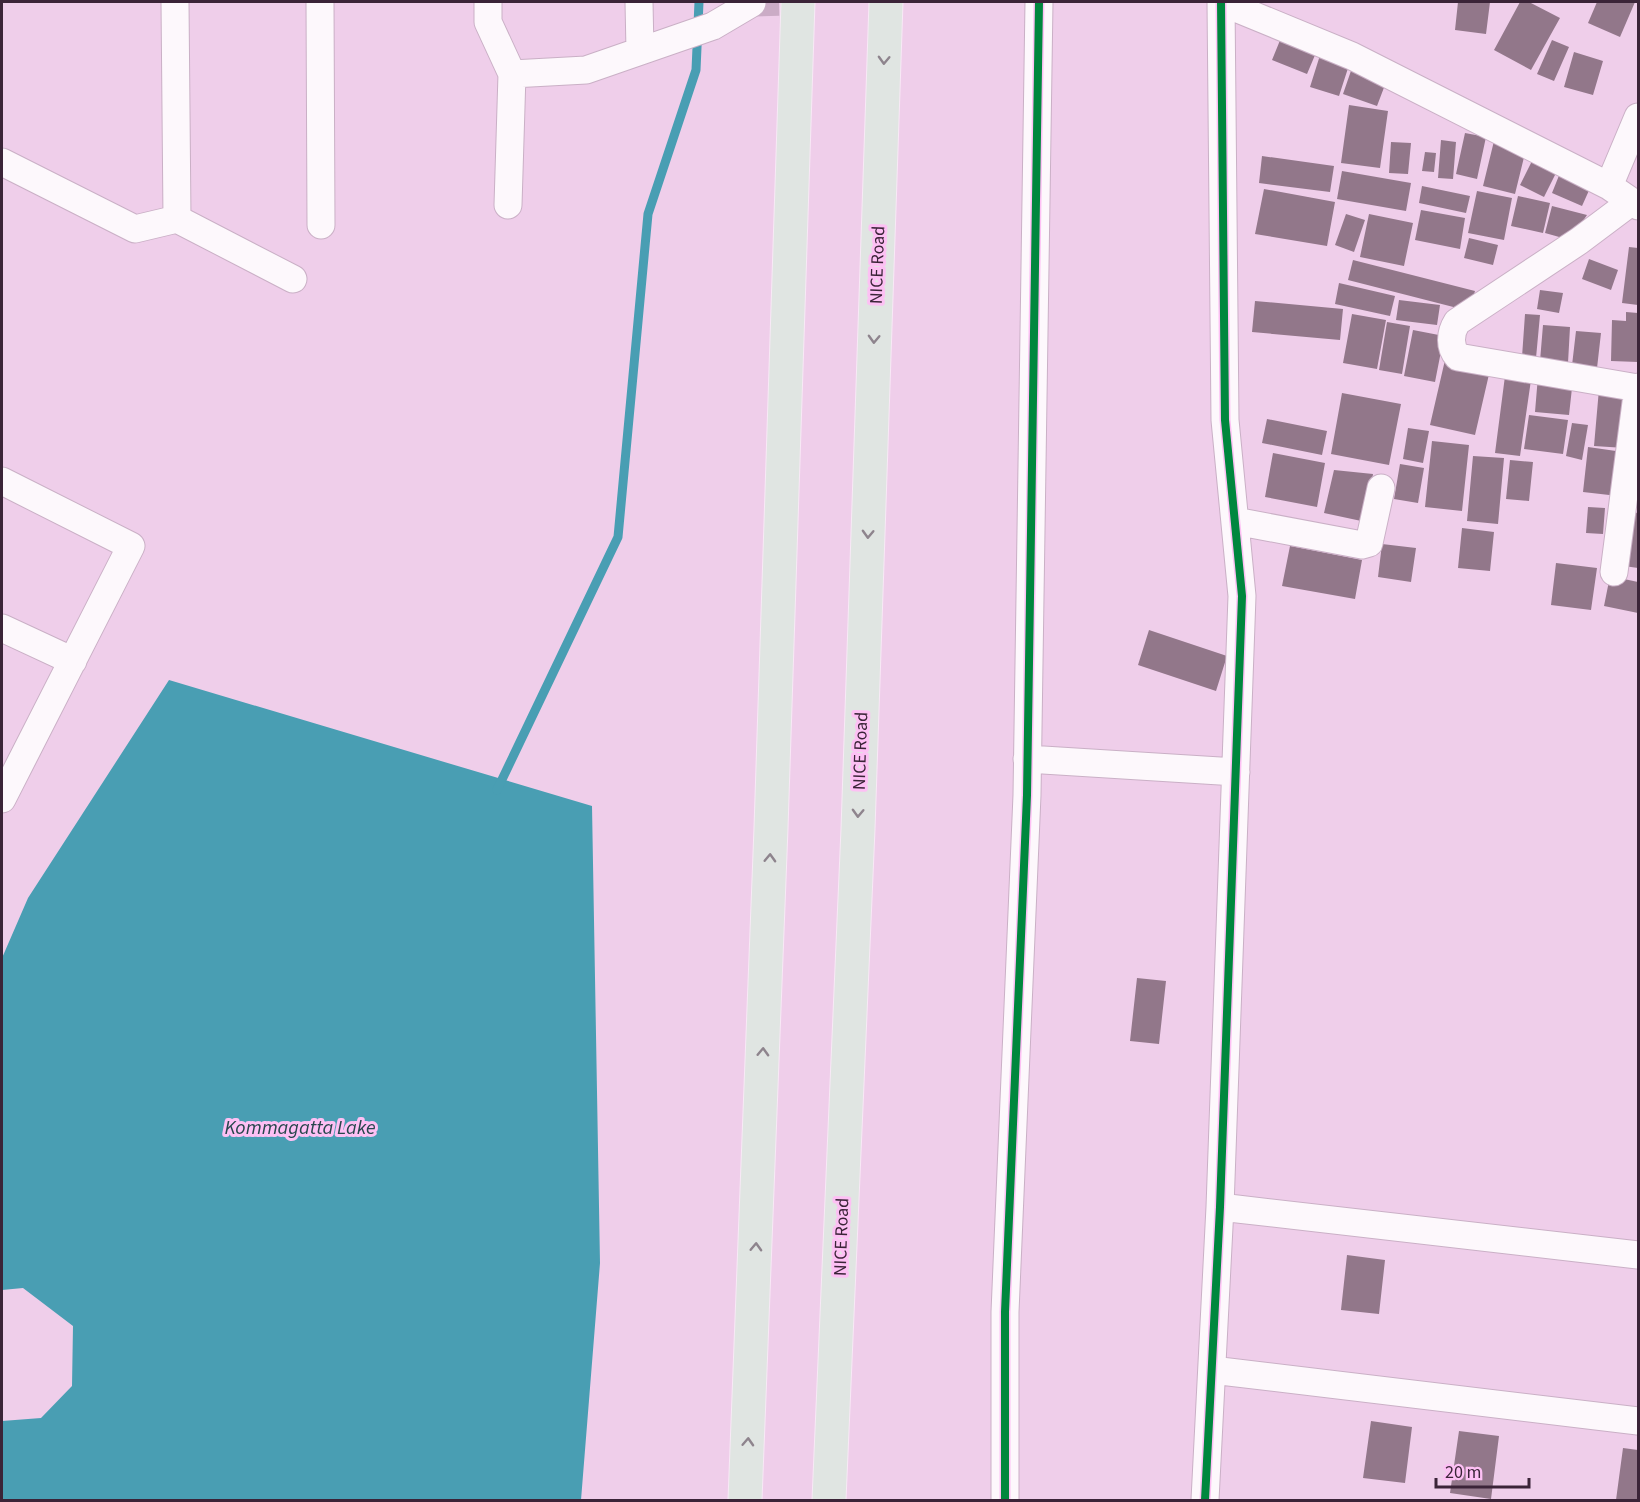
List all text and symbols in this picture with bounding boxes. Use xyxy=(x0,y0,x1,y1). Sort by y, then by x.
one-way arrow xyxy=(877,55,890,64)
street label: NICE Road xyxy=(864,225,891,305)
one-way arrow xyxy=(868,334,880,343)
one-way arrow xyxy=(861,529,874,538)
street label: NICE Road xyxy=(847,711,874,791)
one-way arrow xyxy=(852,808,865,817)
one-way arrow xyxy=(764,853,777,862)
one-way arrow xyxy=(757,1048,769,1057)
water label: Kommagatta Lake xyxy=(224,1114,376,1142)
street label: NICE Road xyxy=(828,1197,855,1277)
one-way arrow xyxy=(749,1243,762,1252)
one-way arrow xyxy=(741,1438,754,1447)
scale bar xyxy=(1436,1451,1529,1489)
text: 20 m xyxy=(1445,1460,1481,1485)

